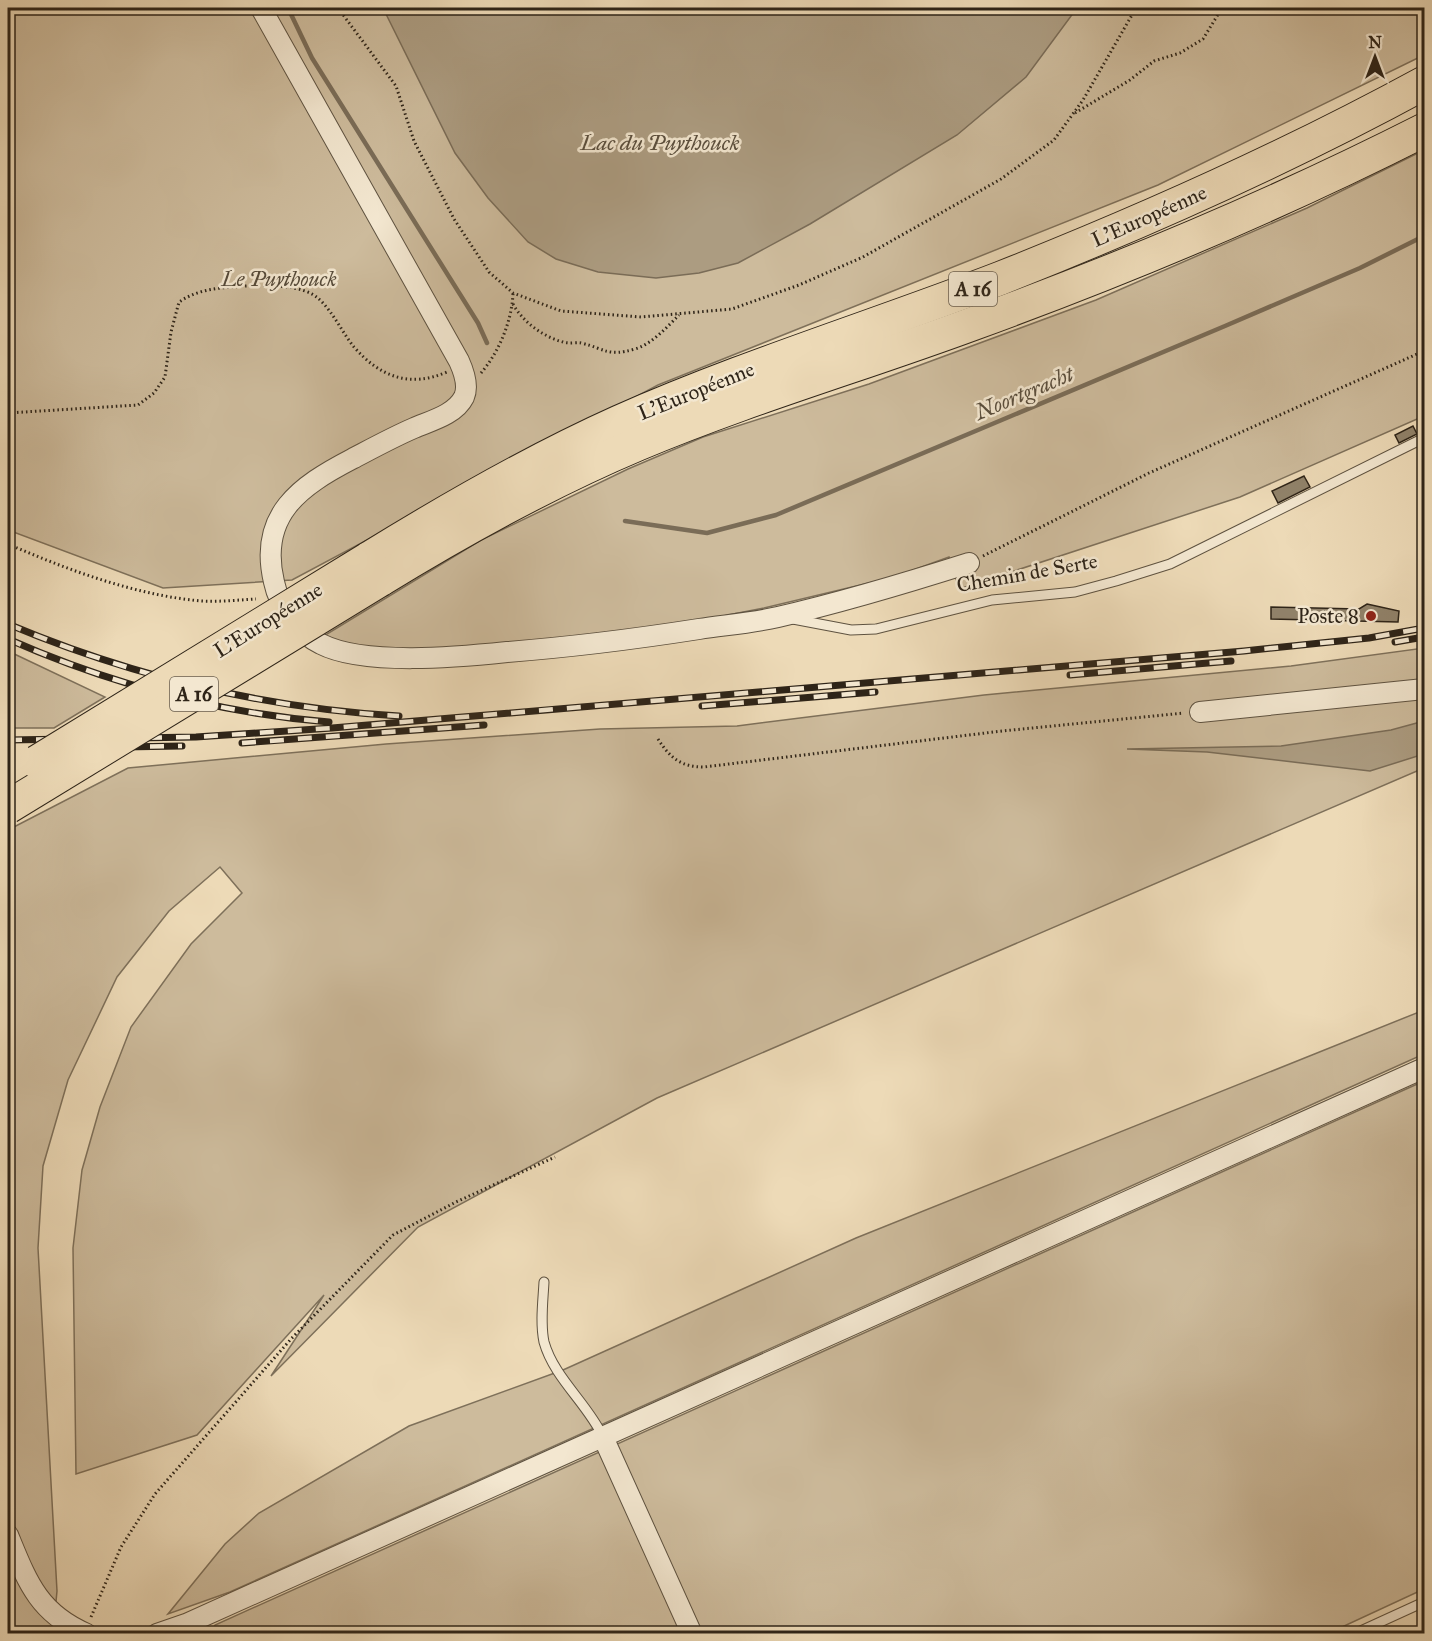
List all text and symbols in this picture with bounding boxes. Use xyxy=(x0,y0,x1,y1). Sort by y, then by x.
north arrow xyxy=(1345,27,1405,87)
text: N xyxy=(1368,33,1382,52)
water label: Lac du Puythouck xyxy=(579,129,740,156)
street label: L'Européenne xyxy=(1087,179,1211,253)
park label: Le Puythouck xyxy=(220,266,337,292)
road number: A 16 xyxy=(949,272,997,306)
street label: L'Européenne xyxy=(634,356,758,426)
water label: Noortgracht xyxy=(969,360,1078,427)
street label: Chemin de Serte xyxy=(954,548,1100,598)
street label: L'Européenne xyxy=(209,576,327,664)
place label: Poste 8 xyxy=(1297,603,1359,629)
marker: Poste 8 xyxy=(1364,609,1378,623)
road number: A 16 xyxy=(170,677,218,711)

